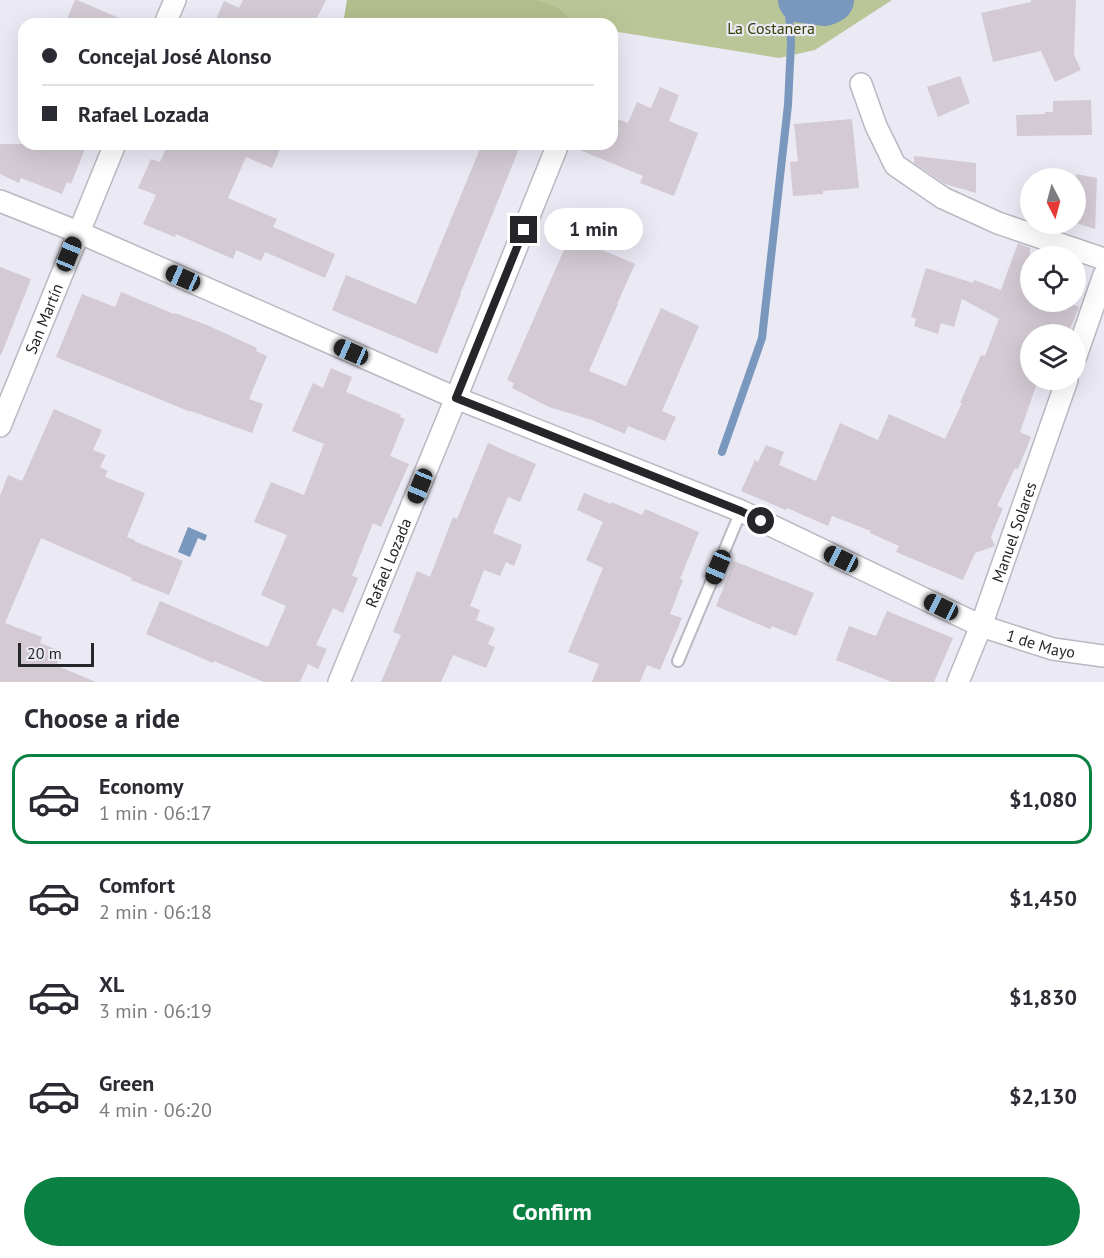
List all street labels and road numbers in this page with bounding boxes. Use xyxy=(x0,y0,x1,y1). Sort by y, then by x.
street label: San Martín xyxy=(20,280,67,357)
street label: Manuel Solares xyxy=(987,479,1041,585)
street label: Rafael Lozada xyxy=(361,515,415,610)
street label: 1 de Mayo xyxy=(1004,625,1076,662)

